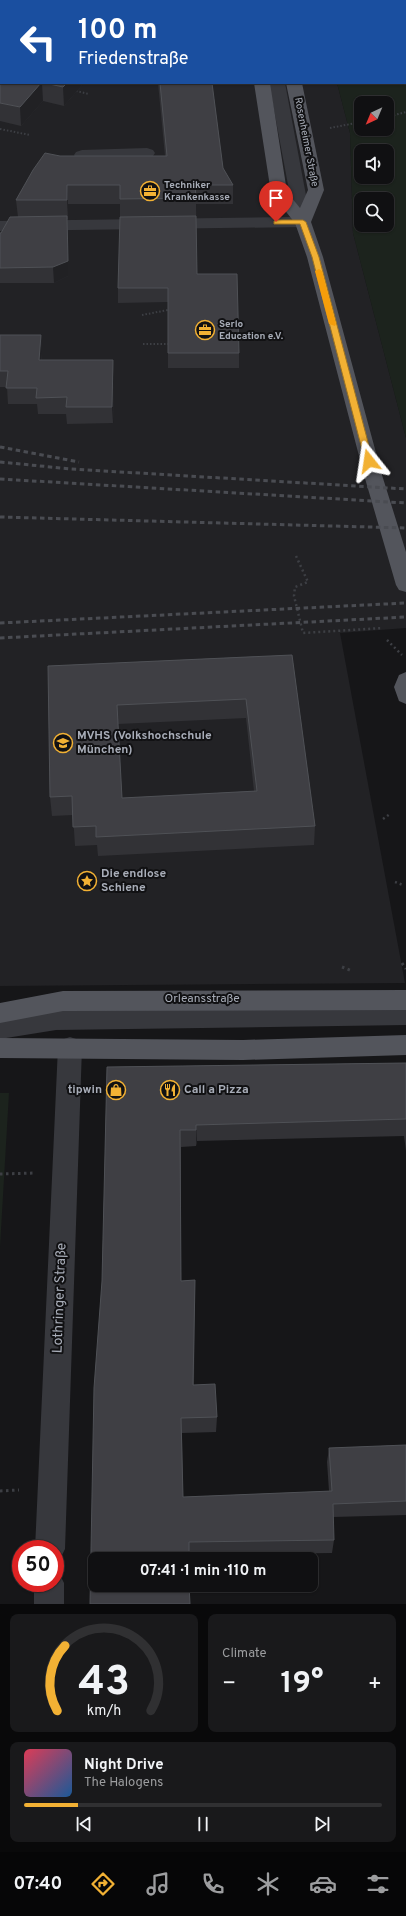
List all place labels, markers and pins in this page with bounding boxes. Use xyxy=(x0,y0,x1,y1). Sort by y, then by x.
place label: Techniker Krankenkasse xyxy=(164,179,230,204)
office icon: Techniker Krankenkasse xyxy=(139,180,161,202)
pin xyxy=(259,181,293,222)
place label: Serlo Education e.V. xyxy=(219,318,284,343)
office icon: Serlo Education e.V. xyxy=(194,319,216,341)
place label: MVHS (Volkshochschule München) xyxy=(77,728,212,758)
school or university icon: MVHS (Volkshochschule München) xyxy=(52,732,74,754)
place label: Die endlose Schiene xyxy=(101,866,166,896)
place icon: Die endlose Schiene xyxy=(76,870,98,892)
shop icon: tipwin xyxy=(105,1079,127,1101)
restaurant icon: Call a Pizza xyxy=(159,1079,181,1101)
place label: tipwin xyxy=(68,1082,102,1098)
place label: Call a Pizza xyxy=(184,1082,249,1098)

